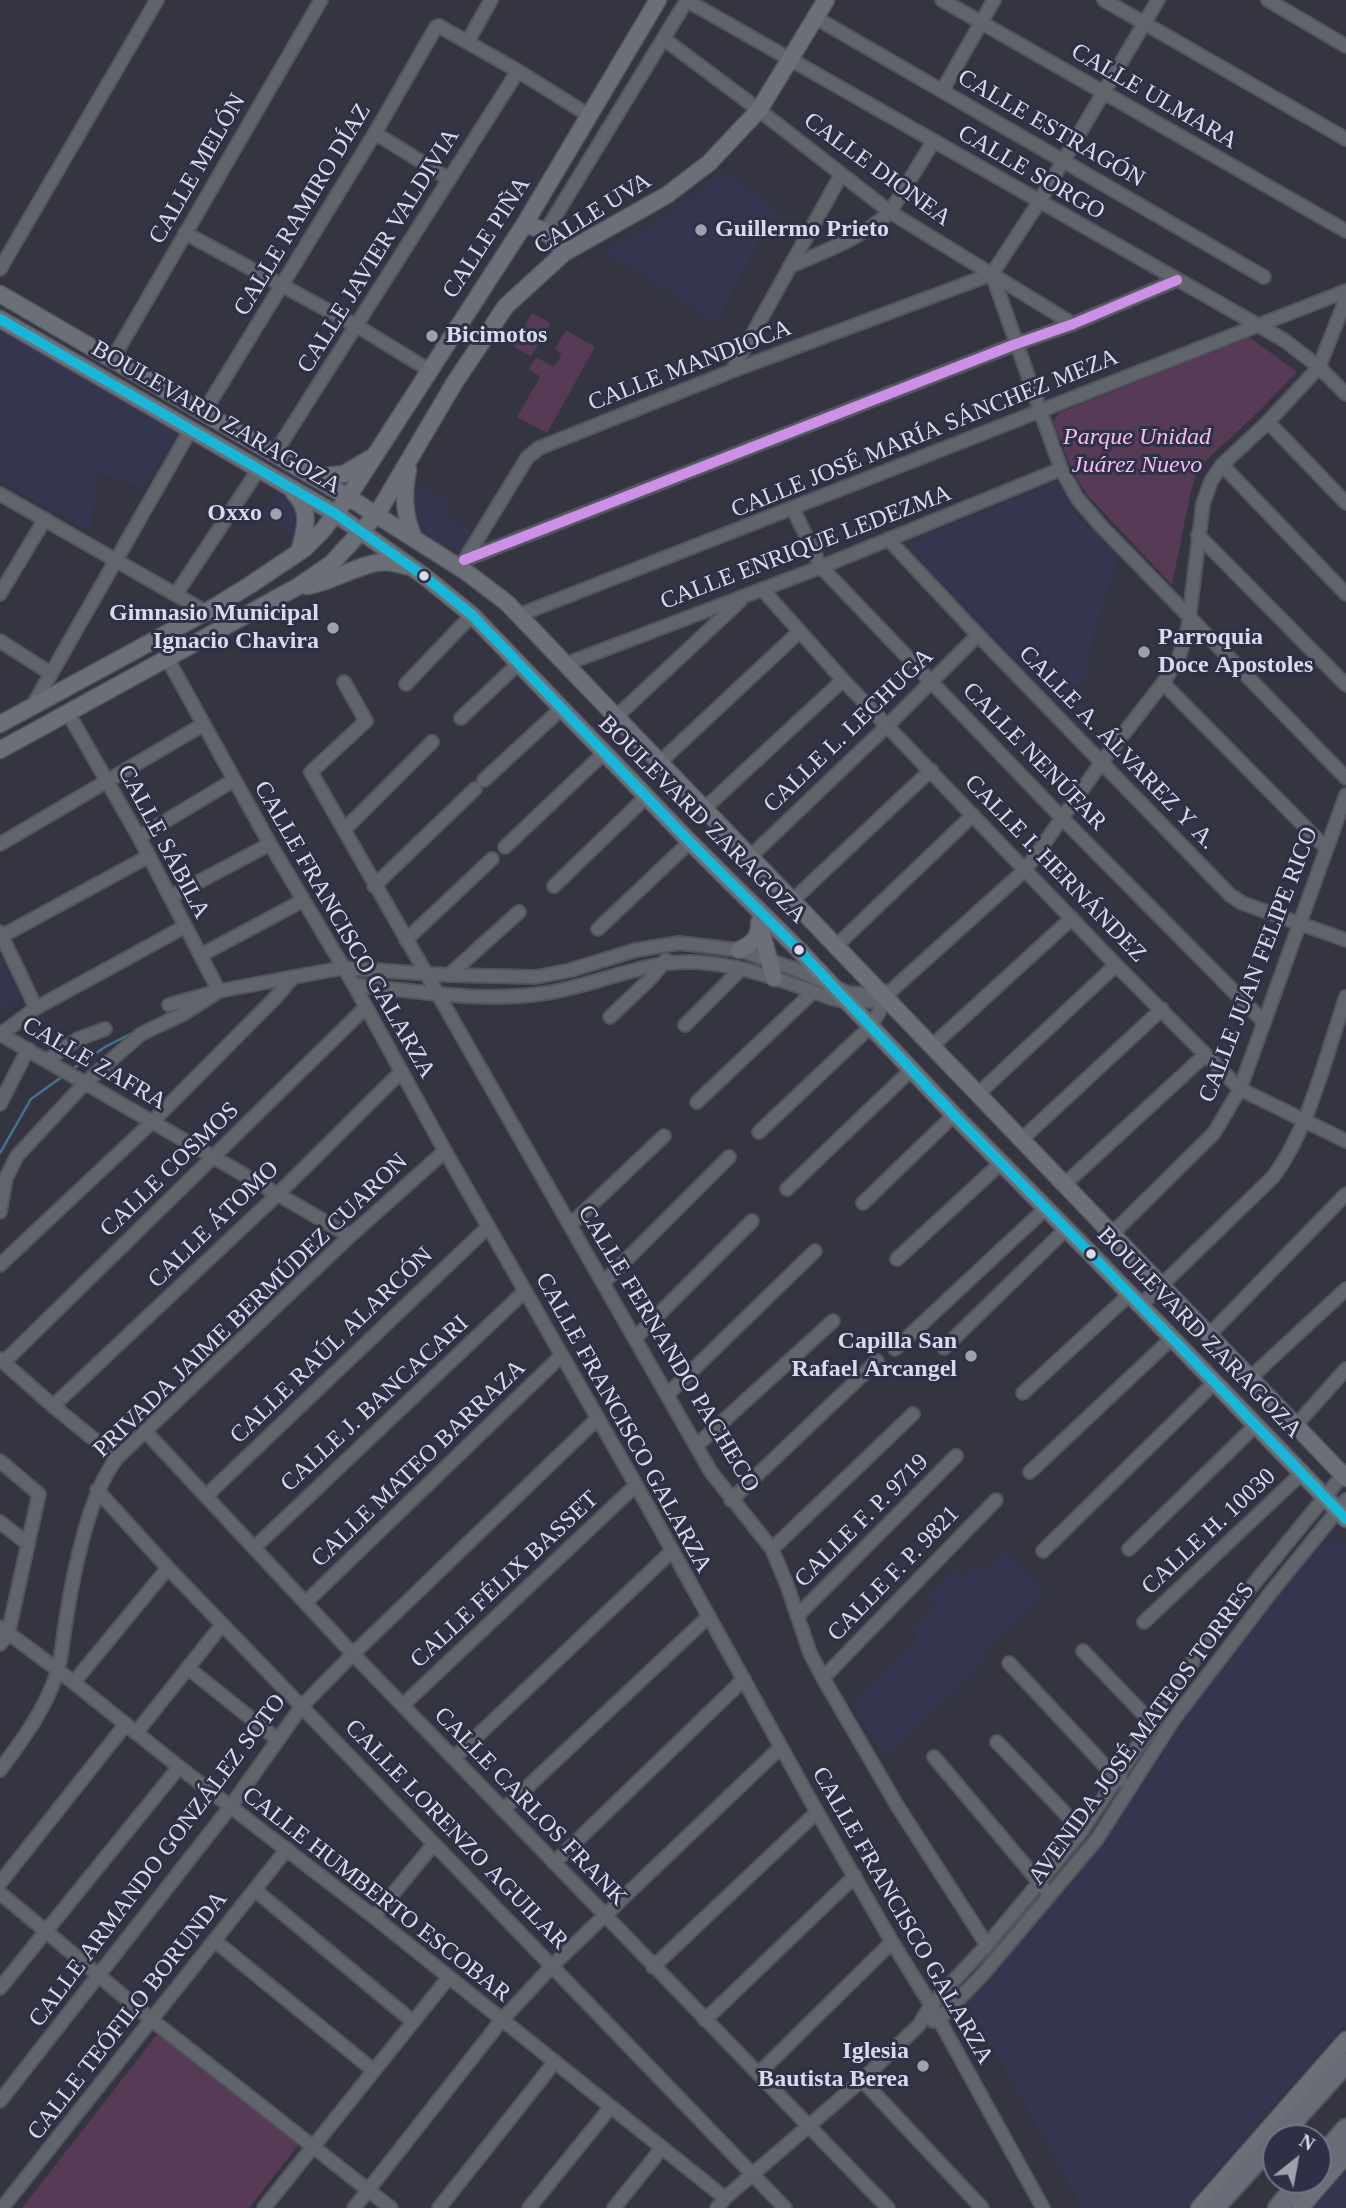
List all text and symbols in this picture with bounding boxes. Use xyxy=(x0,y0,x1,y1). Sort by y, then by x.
street label: CALLE ULMARA xyxy=(1066,38,1242,156)
street label: CALLE ESTRAGÓN xyxy=(952,64,1150,194)
street label: CALLE MELÓN xyxy=(143,89,253,249)
street label: CALLE RAMIRO DÍAZ xyxy=(228,99,378,321)
street label: CALLE DIONEA xyxy=(798,107,956,233)
street label: CALLE SORGO xyxy=(952,119,1110,227)
street label: CALLE JAVIER VALDIVIA xyxy=(292,123,466,379)
street label: CALLE UVA xyxy=(529,167,657,261)
street label: CALLE PIÑA xyxy=(437,172,537,304)
place label: Guillermo Prieto xyxy=(715,216,889,244)
marker: Guillermo Prieto xyxy=(693,222,709,238)
street label: CALLE MANDIOCA xyxy=(584,314,796,418)
place label: Bicimotos xyxy=(446,322,547,350)
marker: Bicimotos xyxy=(424,328,440,344)
street label: BOULEVARD ZARAGOZA xyxy=(86,335,346,501)
street label: CALLE JOSÉ MARÍA SÁNCHEZ MEZA xyxy=(727,343,1123,525)
park label: Parque Unidad Juárez Nuevo xyxy=(1063,424,1211,480)
street label: CALLE ENRIQUE LEDEZMA xyxy=(656,479,956,617)
place label: Oxxo xyxy=(207,500,262,528)
marker: Oxxo xyxy=(268,506,284,522)
unlabelled marker xyxy=(417,569,431,583)
place label: Gimnasio Municipal Ignacio Chavira xyxy=(109,600,319,656)
marker: Gimnasio Municipal Ignacio Chavira xyxy=(325,620,341,636)
place label: Parroquia Doce Apostoles xyxy=(1158,624,1313,680)
street label: CALLE A. ÁLVAREZ Y A. xyxy=(1012,640,1222,856)
street label: CALLE L. LECHUGA xyxy=(758,643,940,819)
marker: Parroquia Doce Apostoles xyxy=(1136,644,1152,660)
street label: CALLE NENÚFAR xyxy=(956,677,1112,837)
street label: BOULEVARD ZARAGOZA xyxy=(592,710,812,930)
street label: CALLE SÁBILA xyxy=(110,760,216,924)
street label: CALLE I. HERNÁNDEZ xyxy=(958,769,1152,969)
street label: CALLE FRANCISCO GALARZA xyxy=(247,776,441,1084)
street label: CALLE JUAN FELIPE RICO xyxy=(1193,823,1325,1107)
unlabelled marker xyxy=(792,943,806,957)
street label: CALLE ZAFRA xyxy=(17,1011,171,1117)
street label: CALLE COSMOS xyxy=(95,1096,245,1244)
street label: PRIVADA JAIME BERMÚDEZ CUARON xyxy=(88,1148,414,1464)
street label: CALLE ÁTOMO xyxy=(143,1155,285,1295)
street label: CALLE FERNANDO PACHECO xyxy=(571,1200,765,1498)
street label: BOULEVARD ZARAGOZA xyxy=(1090,1221,1308,1445)
street label: CALLE RAÚL ALARCÓN xyxy=(225,1242,439,1450)
unlabelled marker xyxy=(1084,1247,1098,1261)
street label: CALLE FRANCISCO GALARZA xyxy=(528,1268,718,1578)
street label: CALLE J. BANCACARI xyxy=(275,1310,475,1498)
place label: Capilla San Rafael Arcangel xyxy=(791,1328,957,1384)
marker: Capilla San Rafael Arcangel xyxy=(963,1348,979,1364)
street label: CALLE MATEO BARRAZA xyxy=(306,1354,532,1574)
street label: CALLE F. P. 9719 xyxy=(789,1448,935,1594)
street label: CALLE H. 10030 xyxy=(1136,1463,1282,1601)
street label: CALLE FÉLIX BASSET xyxy=(405,1485,605,1675)
street label: CALLE F. P. 9821 xyxy=(822,1500,966,1648)
street label: AVENIDA JOSÉ MATEOS TORRES xyxy=(1023,1577,1261,1891)
street label: CALLE ARMANDO GONZÁLEZ SOTO xyxy=(23,1689,293,2033)
street label: CALLE CARLOS FRANK xyxy=(427,1702,633,1912)
street label: CALLE LORENZO AGUILAR xyxy=(338,1714,574,1956)
street label: CALLE FRANCISCO GALARZA xyxy=(805,1762,999,2070)
street label: CALLE HUMBERTO ESCOBAR xyxy=(236,1781,516,2009)
street label: CALLE TEÓFILO BORUNDA xyxy=(22,1886,234,2146)
place label: Iglesia Bautista Berea xyxy=(758,2038,909,2094)
marker: Iglesia Bautista Berea xyxy=(915,2058,931,2074)
north arrow xyxy=(1262,2124,1332,2194)
text: N xyxy=(1296,2130,1318,2155)

